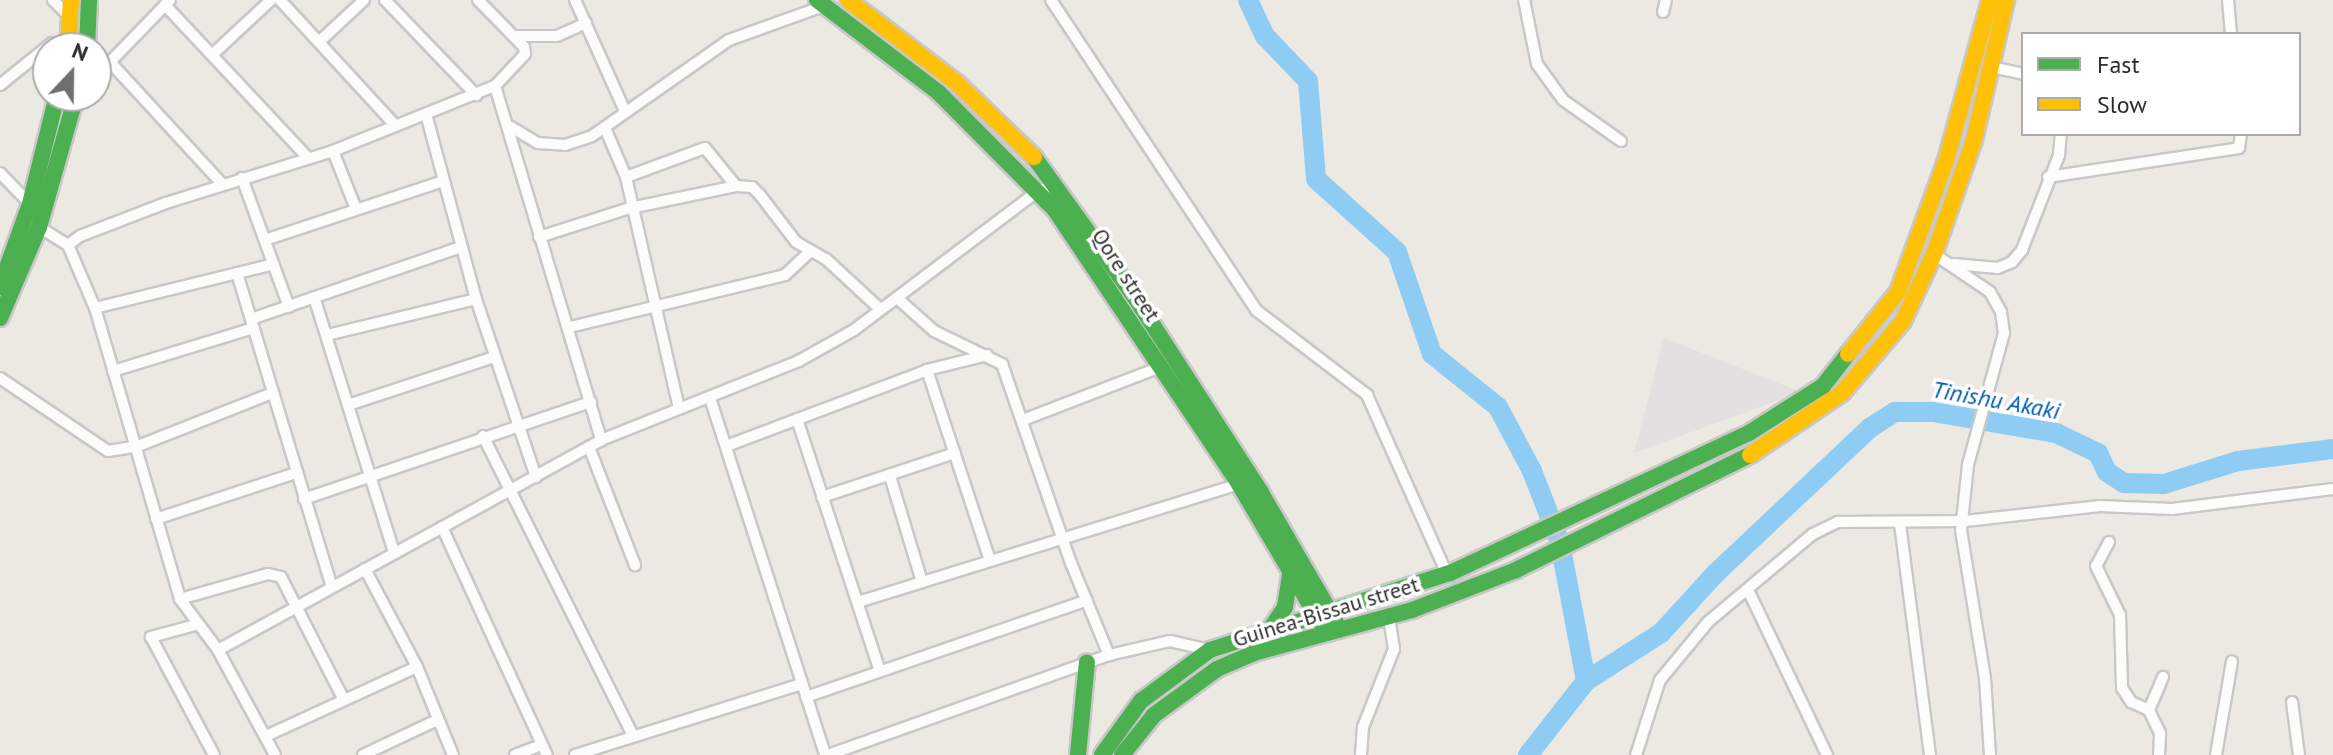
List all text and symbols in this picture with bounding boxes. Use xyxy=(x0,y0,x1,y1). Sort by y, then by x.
north arrow xyxy=(32,32,112,112)
legend xyxy=(2021,32,2301,136)
text: N xyxy=(68,36,92,67)
text: Fast xyxy=(2097,49,2140,80)
text: Slow xyxy=(2097,89,2147,120)
street label: Qore street xyxy=(1086,224,1166,326)
water label: Tinishu Akaki xyxy=(1929,375,2063,425)
street label: Guinea-Bissau street xyxy=(1230,571,1422,653)

